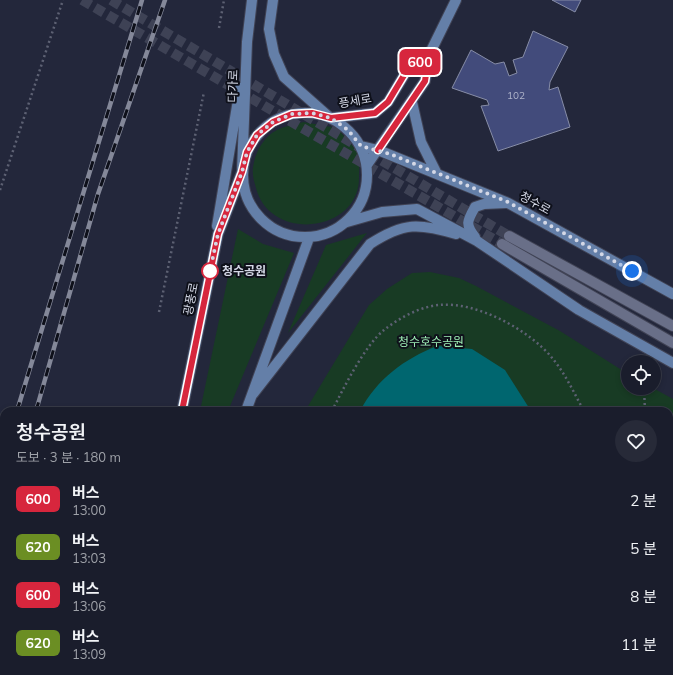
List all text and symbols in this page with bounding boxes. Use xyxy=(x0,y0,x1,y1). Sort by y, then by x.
line badge: 600 xyxy=(397,49,443,75)
text: 600 xyxy=(407,53,433,71)
street label: 다가로 xyxy=(224,69,241,103)
house number: 102 xyxy=(507,89,525,102)
street label: 풍세로 xyxy=(337,90,373,111)
street label: 청수로 xyxy=(517,188,553,217)
your location xyxy=(622,261,642,281)
marker: 청수공원 xyxy=(201,262,219,280)
place label: 청수공원 xyxy=(222,263,266,278)
street label: 광풍로 xyxy=(180,281,201,317)
park label: 청수호수공원 xyxy=(398,334,464,349)
map controls xyxy=(621,355,661,395)
button: locate xyxy=(621,355,661,395)
text: 청수공원 xyxy=(16,420,86,444)
button: heart xyxy=(615,420,657,462)
text: 도보 · 3 분 · 180 m xyxy=(16,449,121,465)
text: 버스 xyxy=(72,483,100,502)
text: 600 xyxy=(25,490,51,508)
text: 2 분 xyxy=(630,491,657,510)
text: 13:00 xyxy=(72,502,106,518)
text: 버스 xyxy=(72,531,100,550)
text: 620 xyxy=(25,538,51,556)
text: 5 분 xyxy=(630,539,657,558)
text: 13:03 xyxy=(72,550,106,566)
text: 버스 xyxy=(72,579,100,598)
text: 600 xyxy=(25,586,51,604)
text: 8 분 xyxy=(630,587,657,606)
text: 13:06 xyxy=(72,598,106,614)
text: 버스 xyxy=(72,627,100,646)
text: 620 xyxy=(25,634,51,652)
text: 11 분 xyxy=(621,635,657,654)
text: 13:09 xyxy=(72,646,106,662)

